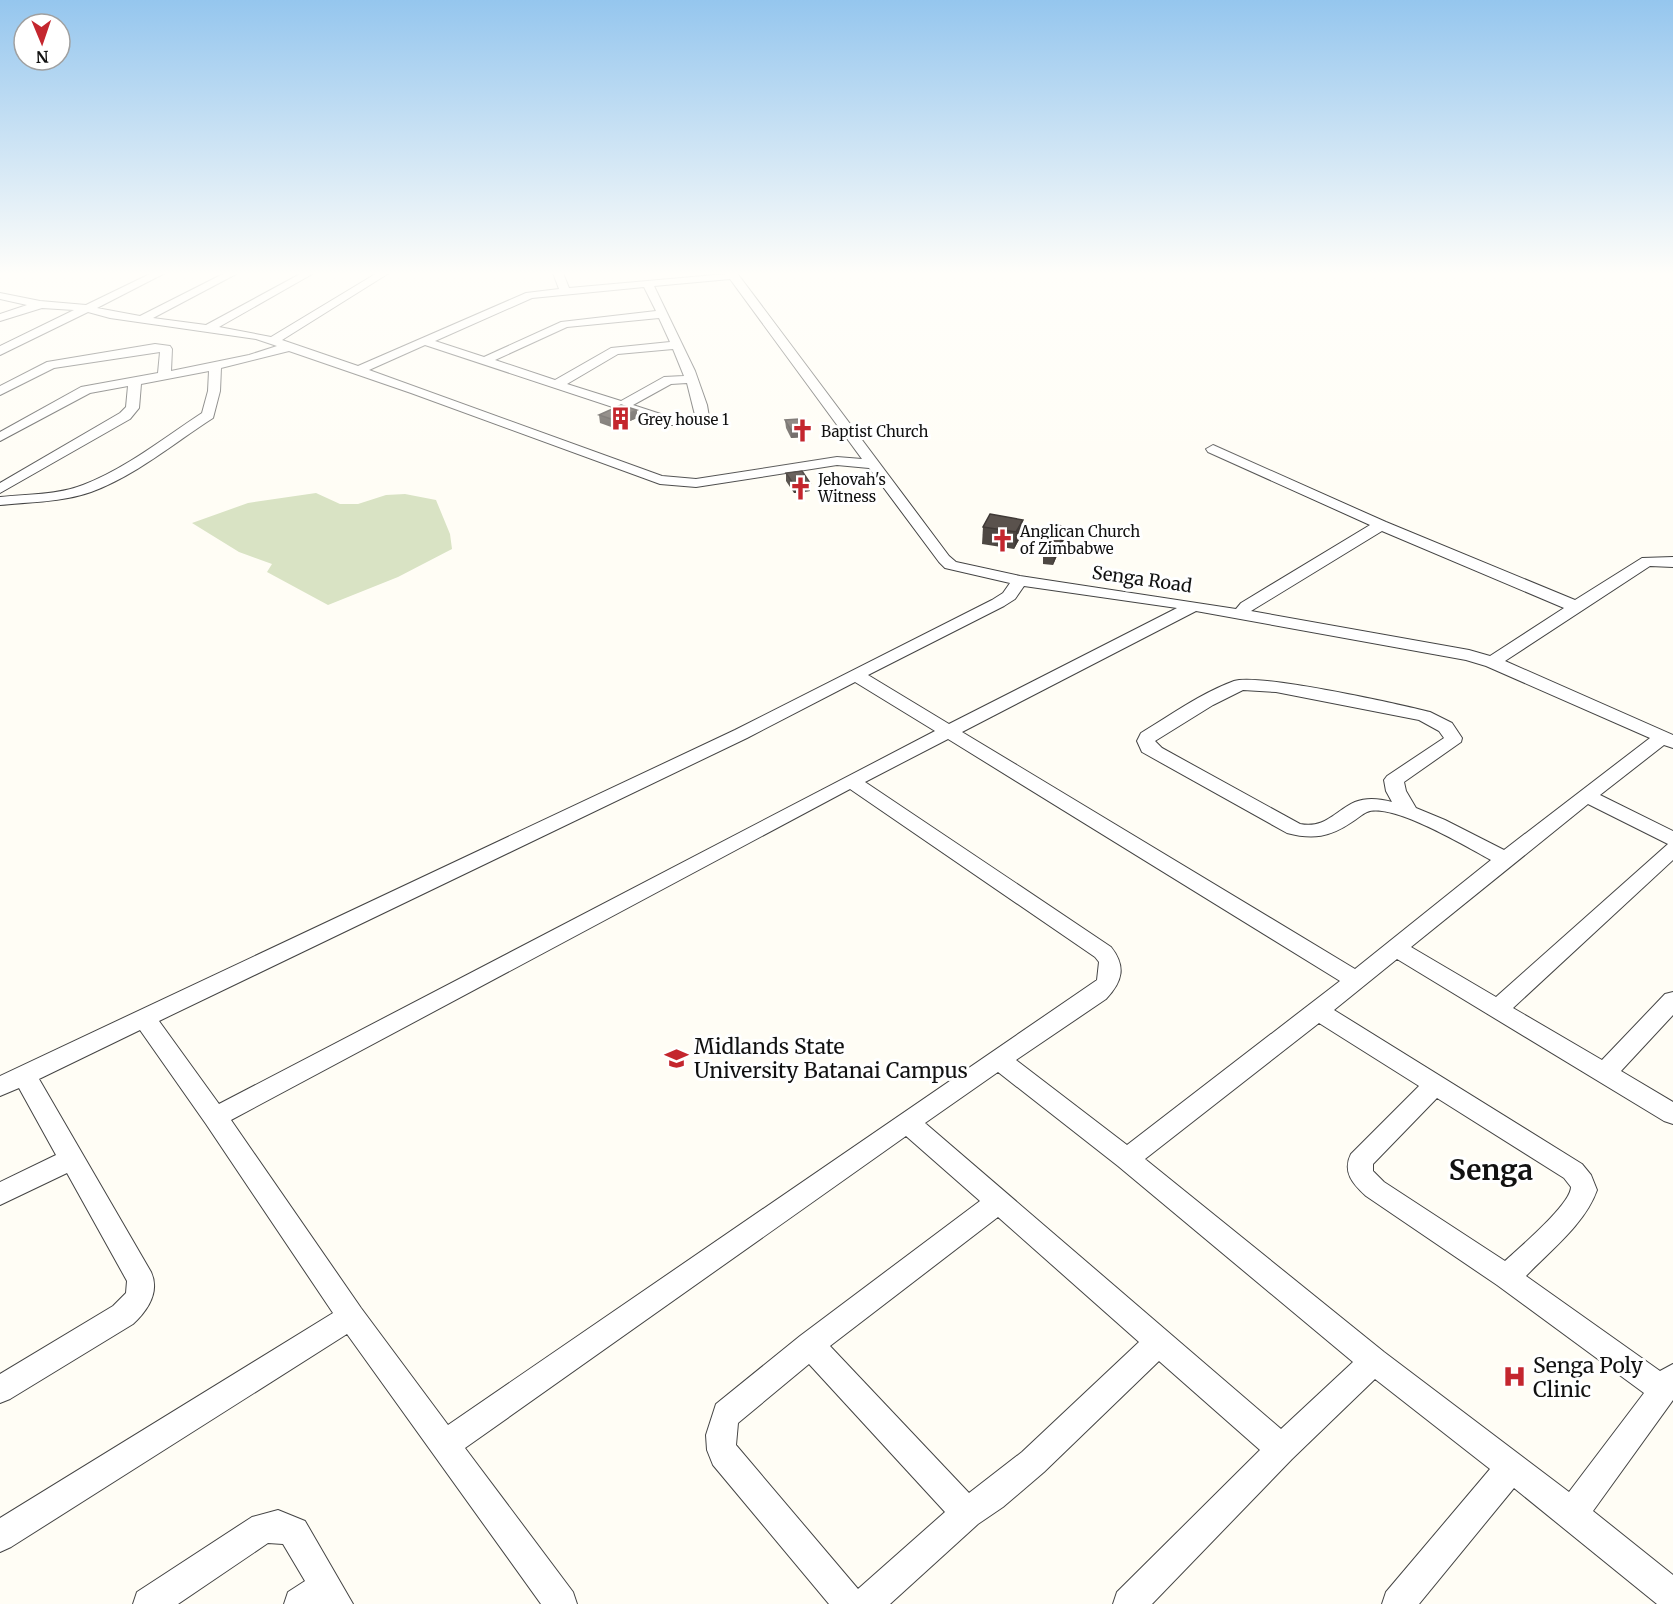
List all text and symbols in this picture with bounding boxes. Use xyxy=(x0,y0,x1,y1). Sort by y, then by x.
north arrow xyxy=(12,12,72,72)
text: N xyxy=(35,47,49,67)
building icon: Grey house 1 xyxy=(607,406,633,432)
place label: Grey house 1 xyxy=(638,410,729,429)
church icon: Baptist Church xyxy=(790,418,816,444)
place label: Baptist Church xyxy=(821,422,928,441)
place label: Jehovah's Witness xyxy=(817,470,886,506)
church icon: Jehovah's Witness xyxy=(787,475,813,501)
place label: Anglican Church of Zimbabwe xyxy=(1019,522,1140,558)
church icon: Anglican Church of Zimbabwe xyxy=(989,527,1015,553)
street label: Senga Road xyxy=(1091,561,1194,597)
place label: Midlands State University Batanai Campus xyxy=(694,1033,968,1084)
school or university icon: Midlands State University Batanai Campus xyxy=(663,1045,689,1071)
district label: Senga xyxy=(1449,1152,1533,1188)
place label: Senga Poly Clinic xyxy=(1533,1352,1644,1403)
hospital icon: Senga Poly Clinic xyxy=(1502,1364,1528,1390)

